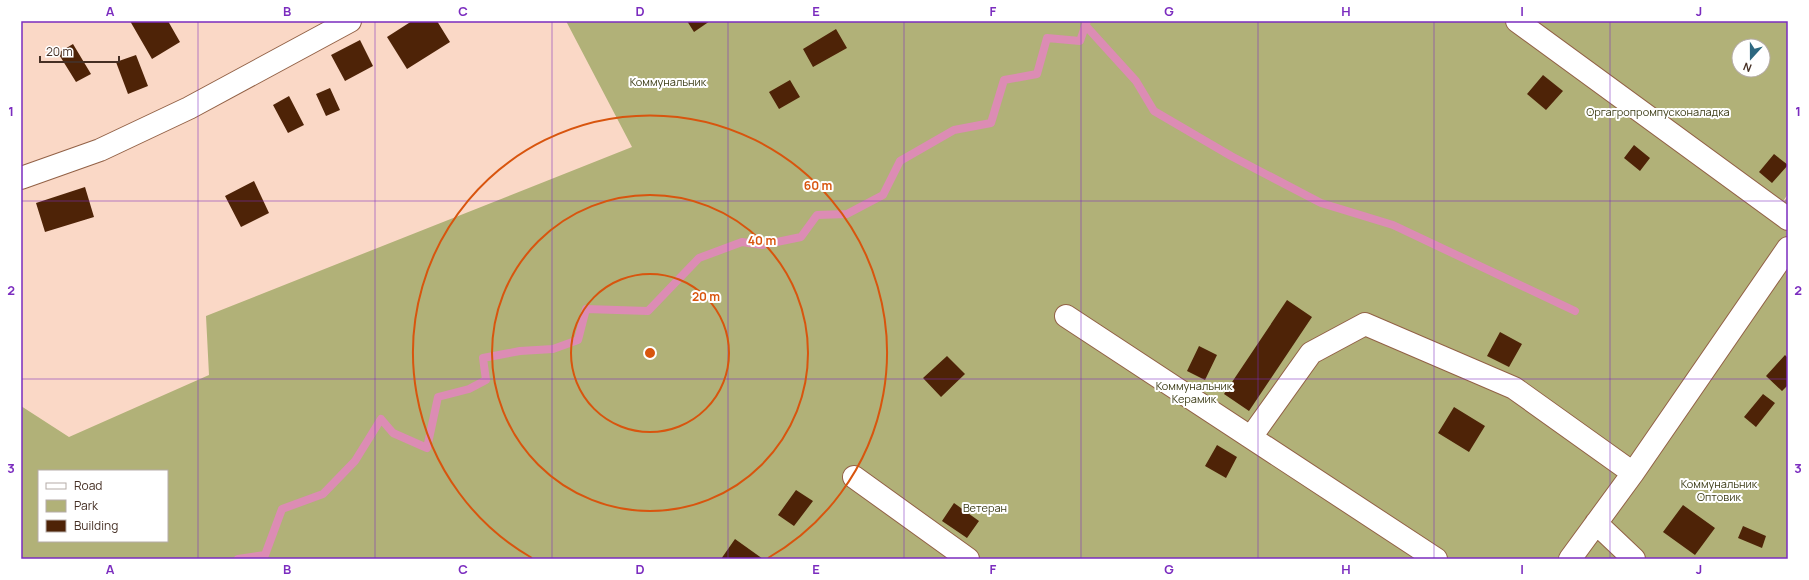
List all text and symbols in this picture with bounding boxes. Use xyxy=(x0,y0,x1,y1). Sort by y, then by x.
text: A xyxy=(106,2,115,20)
text: B xyxy=(283,2,291,20)
text: C xyxy=(458,2,468,20)
text: D xyxy=(635,2,645,20)
text: E xyxy=(812,2,820,20)
text: F xyxy=(990,2,997,20)
text: G xyxy=(1164,2,1174,20)
text: H xyxy=(1341,2,1351,20)
text: I xyxy=(1520,2,1524,20)
text: J xyxy=(1696,2,1702,20)
scale bar xyxy=(40,38,119,64)
north arrow xyxy=(1731,38,1771,78)
text: 20 m xyxy=(46,43,73,60)
text: N xyxy=(1741,59,1754,76)
park label: Коммунальник xyxy=(630,74,707,89)
text: 1 xyxy=(8,102,14,120)
text: 1 xyxy=(1795,102,1801,120)
park label: Оргагропромпусконаладка xyxy=(1586,104,1730,119)
text: 60 m xyxy=(804,177,832,194)
text: 40 m xyxy=(748,232,776,249)
text: 2 xyxy=(7,281,15,299)
text: 2 xyxy=(1794,281,1802,299)
text: 20 m xyxy=(692,288,720,305)
centre of rings xyxy=(643,346,657,360)
park label: Коммунальник Керамик xyxy=(1156,378,1233,406)
text: 3 xyxy=(7,459,15,477)
text: 3 xyxy=(1794,459,1802,477)
legend xyxy=(38,470,168,542)
park label: Коммунальник Оптовик xyxy=(1681,476,1758,504)
text: Road xyxy=(74,477,102,494)
text: Park xyxy=(74,497,99,514)
park label: Ветеран xyxy=(963,500,1007,515)
text: Building xyxy=(74,517,118,534)
text: A xyxy=(106,560,115,578)
text: B xyxy=(283,560,291,578)
text: C xyxy=(458,560,468,578)
text: D xyxy=(635,560,645,578)
text: E xyxy=(812,560,820,578)
text: F xyxy=(990,560,997,578)
text: G xyxy=(1164,560,1174,578)
text: H xyxy=(1341,560,1351,578)
text: I xyxy=(1520,560,1524,578)
text: J xyxy=(1696,560,1702,578)

